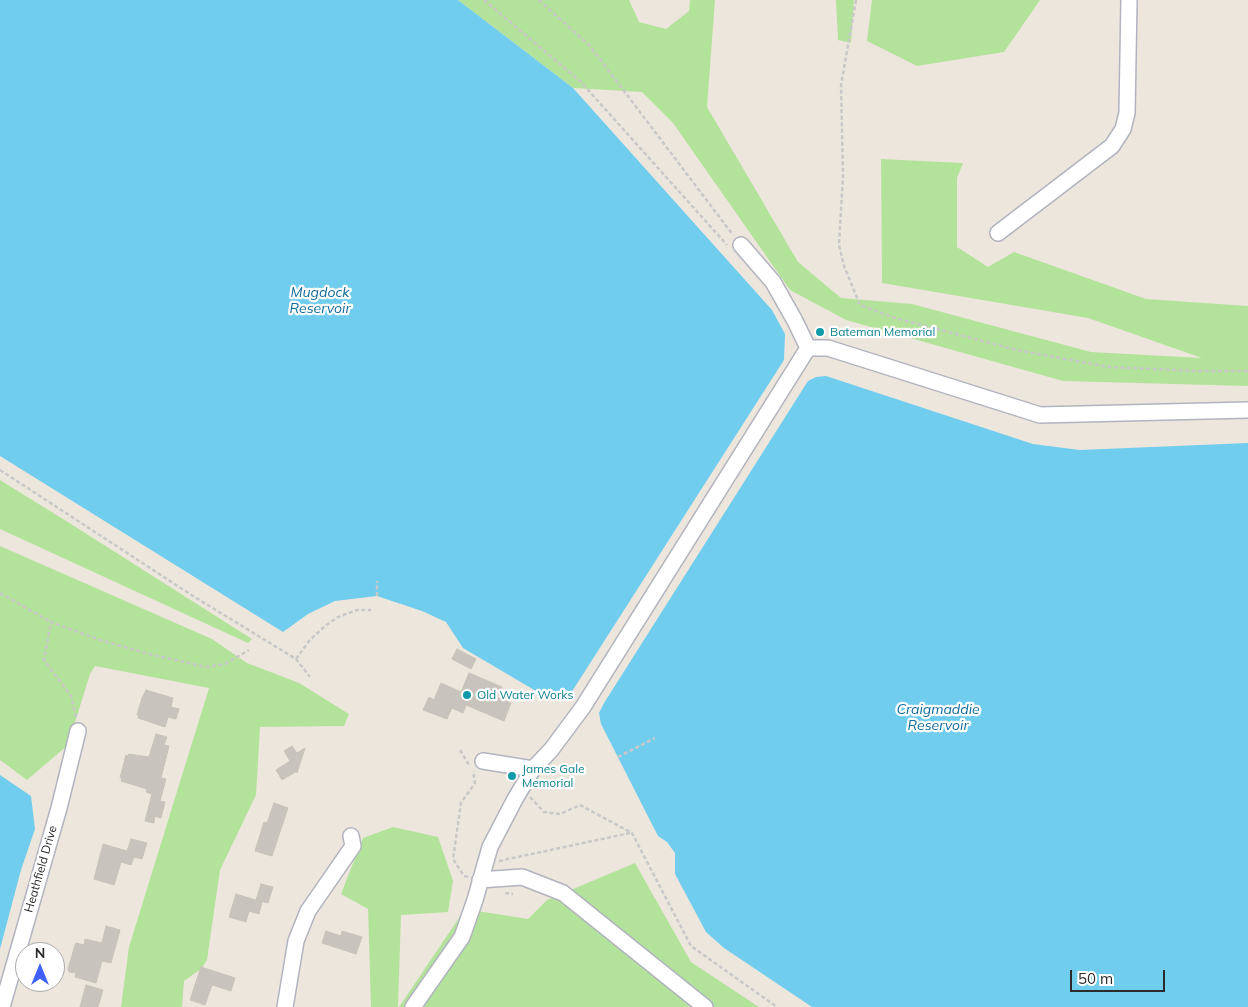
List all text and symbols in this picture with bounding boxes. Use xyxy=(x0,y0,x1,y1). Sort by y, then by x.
water label: Mugdock Reservoir xyxy=(290,285,350,318)
place label: Bateman Memorial xyxy=(830,325,935,339)
marker: Bateman Memorial xyxy=(814,326,826,338)
place label: Old Water Works xyxy=(477,688,573,702)
marker: Old Water Works xyxy=(461,689,473,701)
water label: Craigmaddie Reservoir xyxy=(896,702,980,734)
place label: James Gale Memorial xyxy=(522,762,585,790)
marker: James Gale Memorial xyxy=(506,770,518,782)
street label: Heathfield Drive xyxy=(22,824,60,914)
north arrow xyxy=(15,942,65,992)
text: N xyxy=(35,944,45,962)
scale bar xyxy=(1073,960,1168,992)
text: 50 m xyxy=(1078,969,1113,988)

